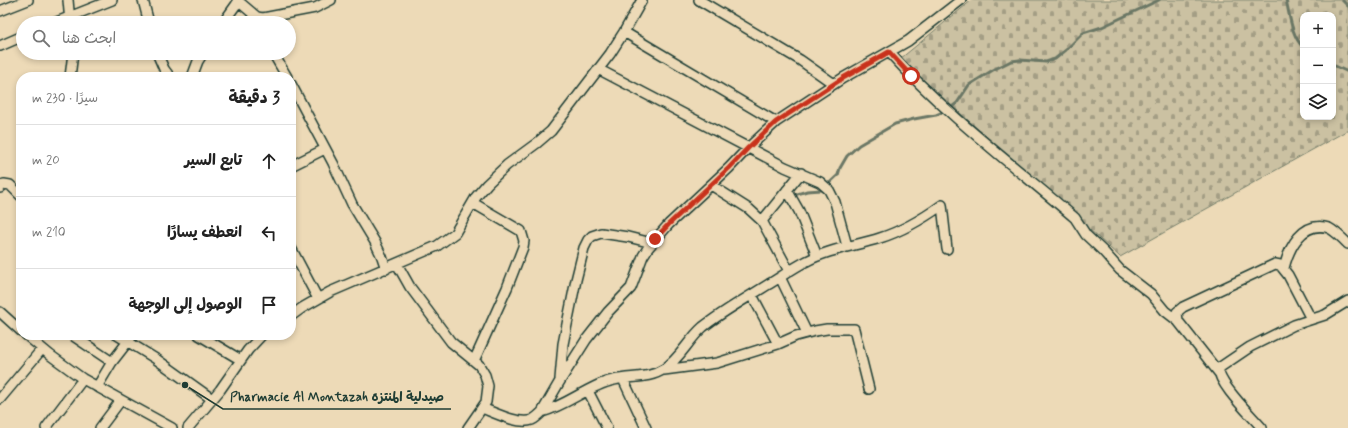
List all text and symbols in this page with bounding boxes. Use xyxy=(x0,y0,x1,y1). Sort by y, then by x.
map controls xyxy=(1300,12,1336,120)
button: + xyxy=(1300,12,1336,48)
search box xyxy=(16,16,296,60)
icon: search xyxy=(30,27,52,49)
text: ابحث هنا xyxy=(62,29,116,49)
button: − xyxy=(1300,48,1336,84)
route start xyxy=(902,67,920,85)
button: layers xyxy=(1300,84,1336,120)
text: 3 دقيقة xyxy=(229,87,280,109)
text: سيرًا · 230 m xyxy=(32,90,98,107)
icon: ahead xyxy=(258,150,280,172)
text: تابع السير xyxy=(184,151,242,171)
text: 20 m xyxy=(32,152,60,169)
icon: left xyxy=(258,222,280,244)
text: انعطف يسارًا xyxy=(167,223,242,243)
text: 210 m xyxy=(32,224,66,241)
route end xyxy=(646,230,664,248)
icon: arrive xyxy=(258,294,280,316)
text: الوصول إلى الوجهة xyxy=(128,295,242,315)
callout: Pharmacie Al Montazah صيدلية المنتزه xyxy=(223,384,451,409)
text: Pharmacie Al Montazah صيدلية المنتزه xyxy=(230,389,444,406)

